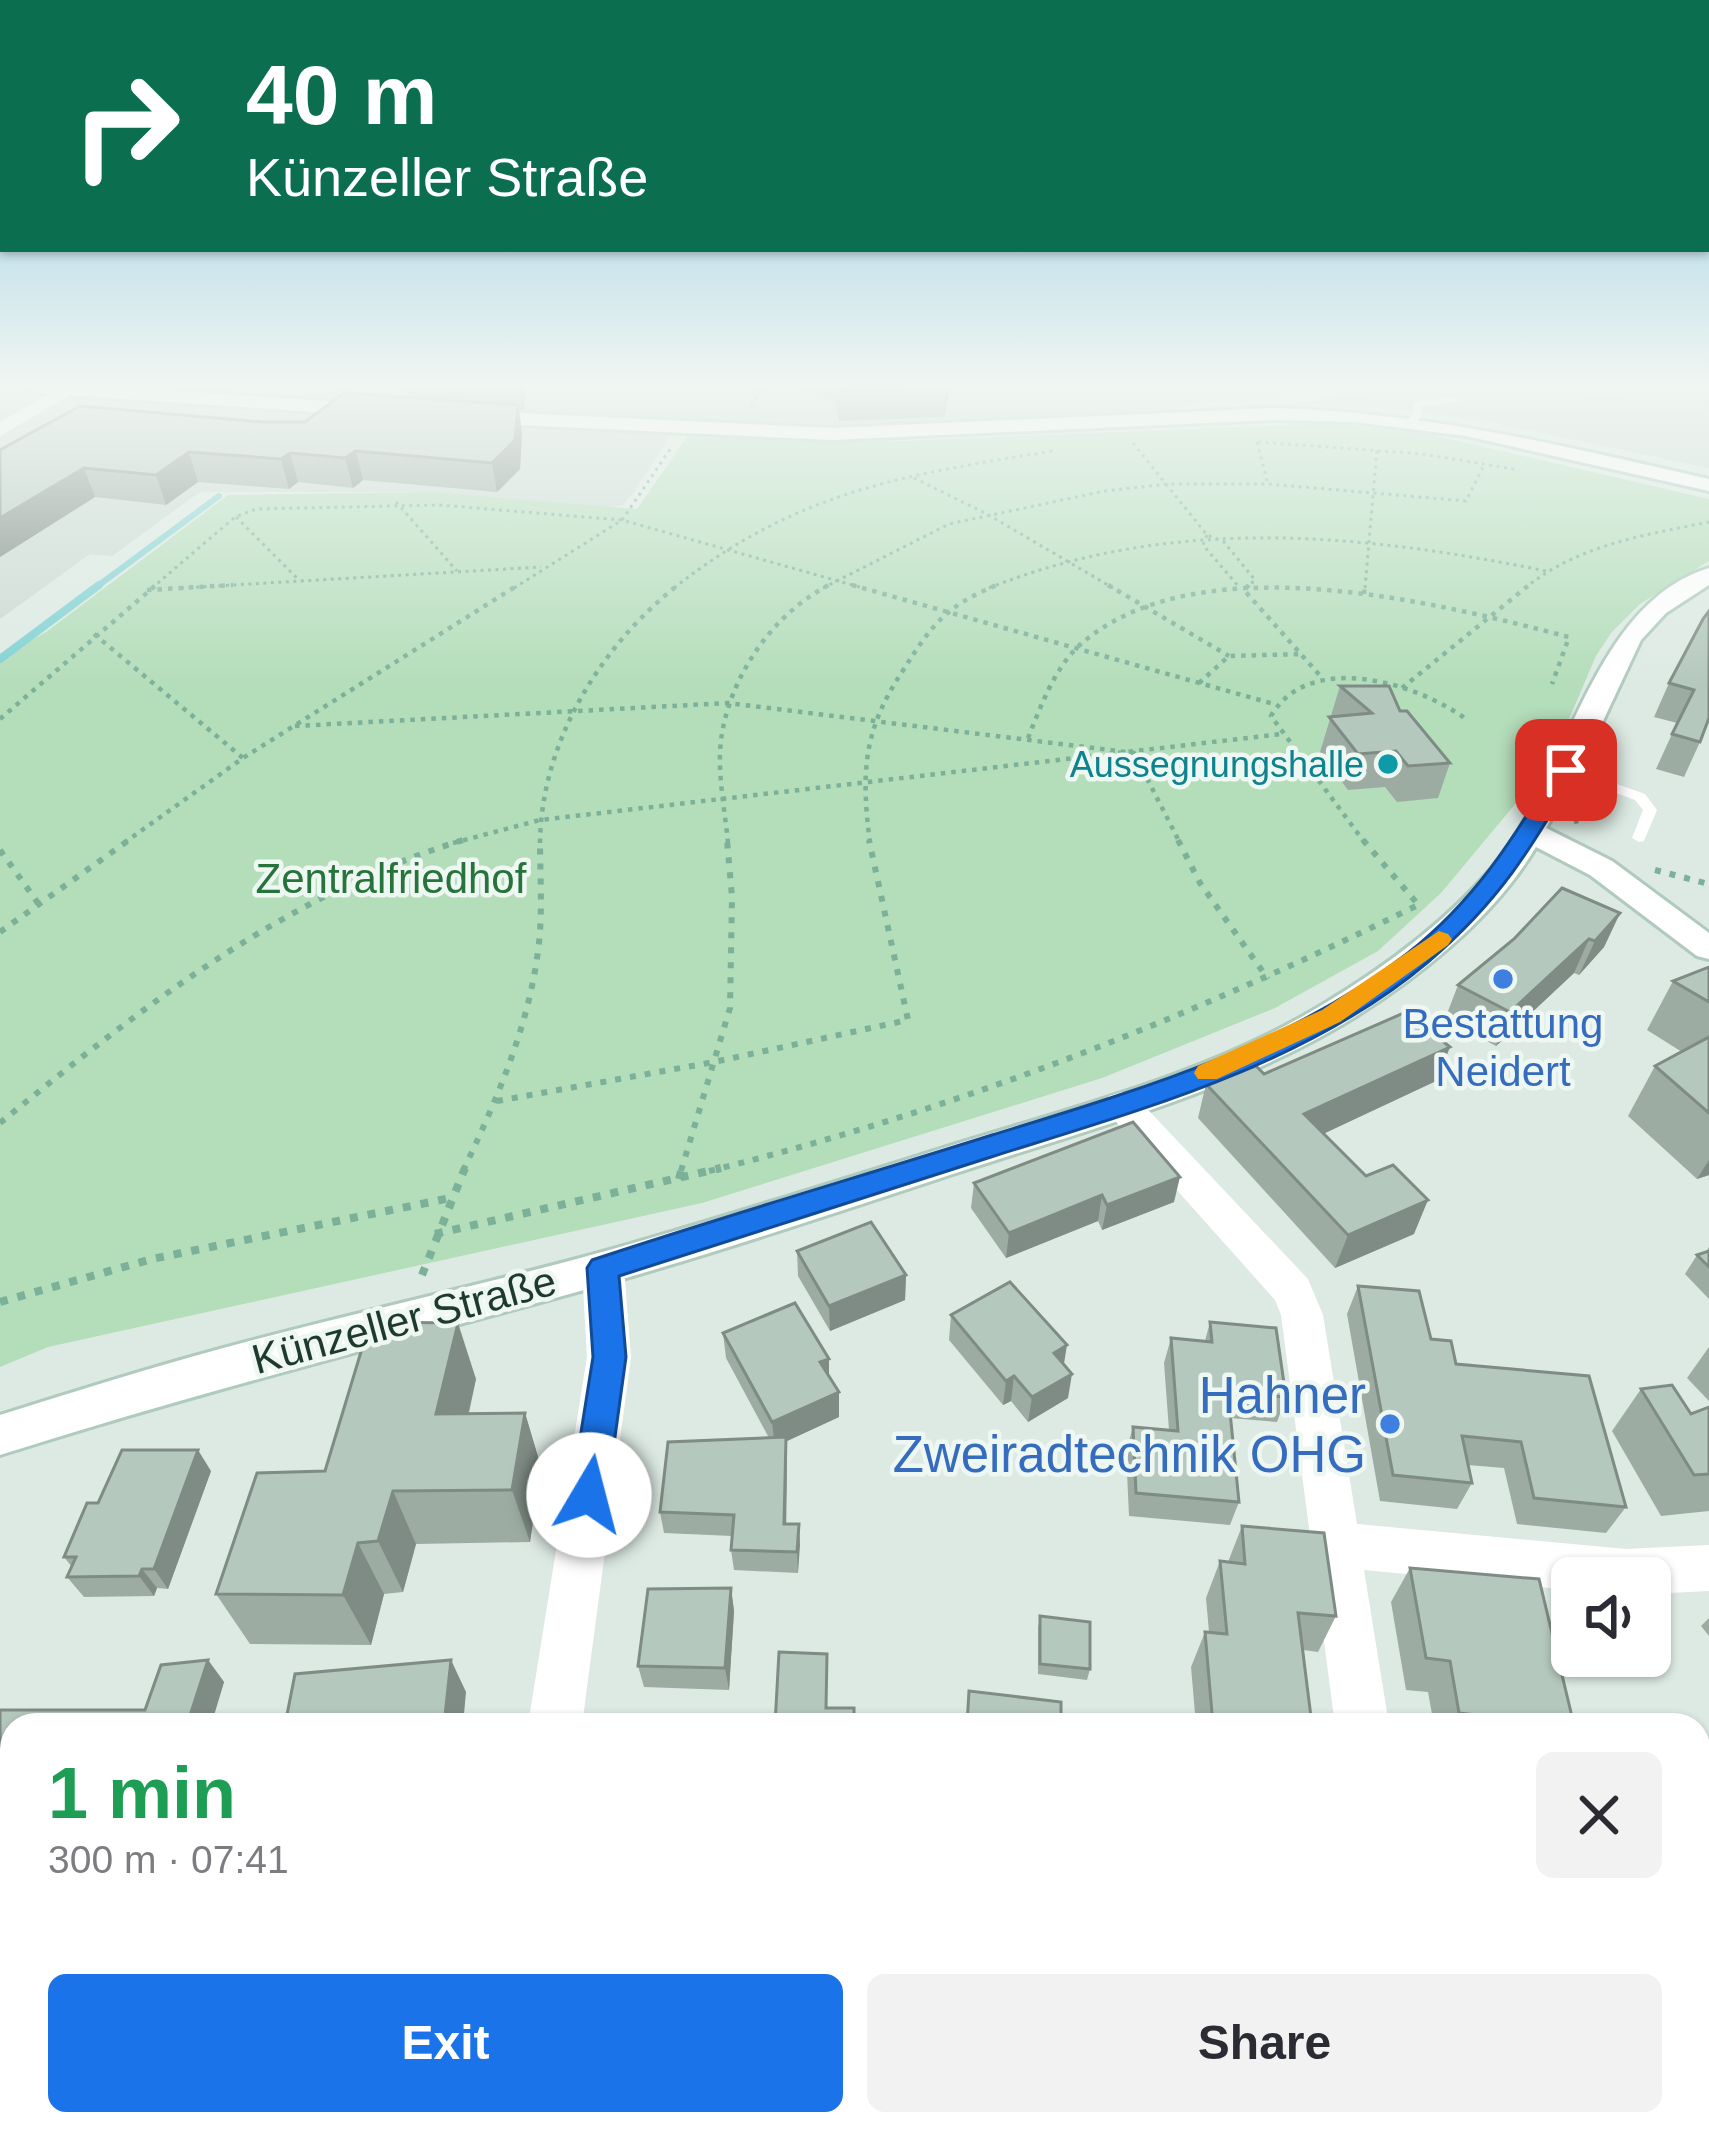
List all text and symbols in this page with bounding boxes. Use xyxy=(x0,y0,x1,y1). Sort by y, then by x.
icon: right xyxy=(48,48,204,204)
text: 40 m xyxy=(246,48,437,142)
text: Künzeller Straße xyxy=(246,147,648,207)
pin xyxy=(1515,719,1617,821)
icon: arrive xyxy=(1533,737,1599,803)
place label: Aussegnungshalle xyxy=(1070,744,1364,785)
marker: Aussegnungshalle xyxy=(1375,751,1401,777)
park label: Zentralfriedhof xyxy=(256,855,527,902)
marker: Bestattung Neidert xyxy=(1490,966,1516,992)
place label: Bestattung Neidert xyxy=(1403,1000,1603,1095)
street label: Künzeller Straße xyxy=(247,1257,561,1383)
place label: Hahner Zweiradtechnik OHG xyxy=(893,1367,1366,1483)
marker: Hahner Zweiradtechnik OHG xyxy=(1377,1411,1403,1437)
position arrow xyxy=(526,1432,652,1558)
map controls xyxy=(1551,1557,1671,1677)
button: sound xyxy=(1551,1557,1671,1677)
button: close xyxy=(1536,1752,1662,1878)
text: 1 min xyxy=(48,1753,236,1833)
text: 300 m · 07:41 xyxy=(48,1838,289,1881)
button: Exit xyxy=(48,1974,843,2112)
button: Share xyxy=(867,1974,1662,2112)

